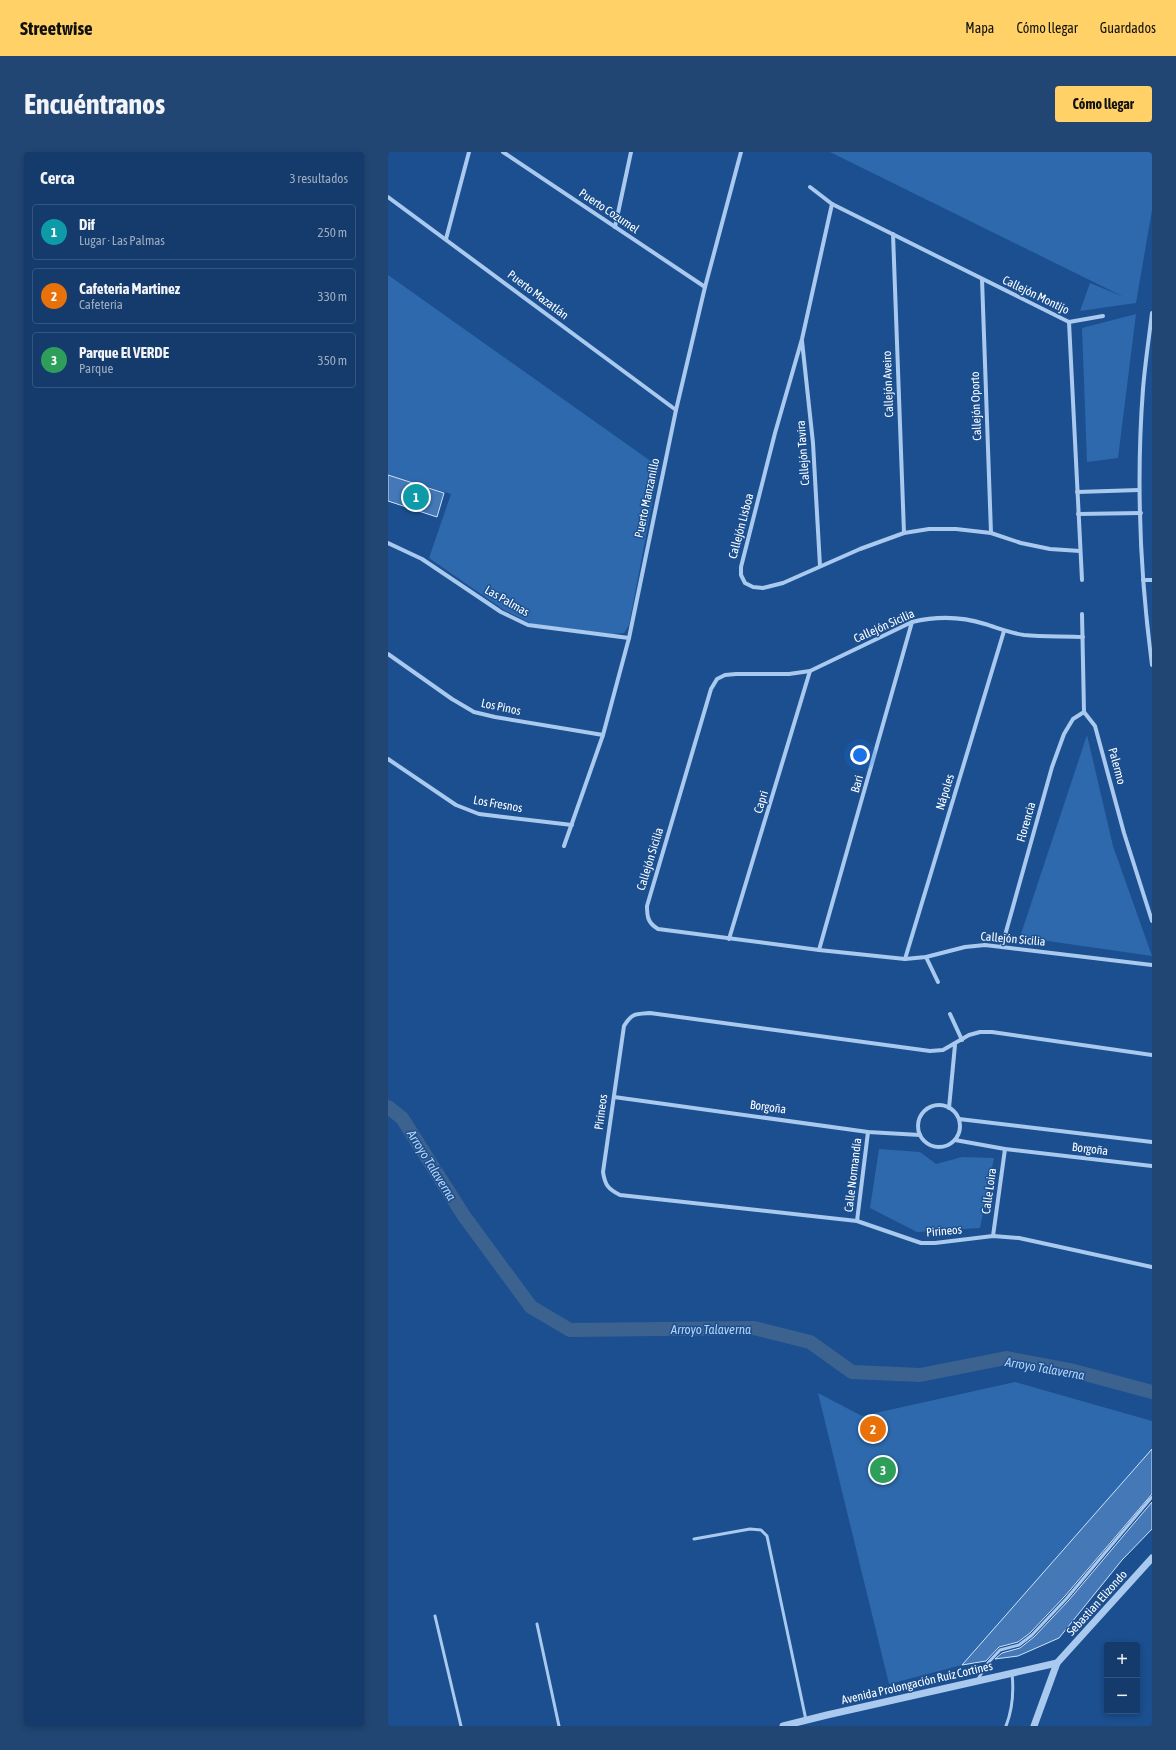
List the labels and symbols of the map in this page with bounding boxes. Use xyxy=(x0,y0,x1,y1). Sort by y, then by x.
street label: Puerto Cozumel xyxy=(576,186,642,237)
street label: Puerto Mazatlán xyxy=(505,268,571,322)
street label: Callejón Montijo xyxy=(1000,273,1072,317)
street label: Callejón Aveiro xyxy=(880,350,896,418)
street label: Callejón Oporto xyxy=(968,371,984,441)
street label: Callejón Tavira xyxy=(794,420,812,486)
street label: Puerto Manzanillo xyxy=(632,457,662,539)
pin: 1 xyxy=(403,482,429,512)
street label: Callejón Lisboa xyxy=(726,492,756,560)
street label: Las Palmas xyxy=(482,583,532,619)
street label: Callejón Sicilia xyxy=(851,606,917,646)
street label: Los Pinos xyxy=(480,696,522,718)
your location xyxy=(850,745,870,765)
street label: Palermo xyxy=(1105,746,1129,786)
street label: Nápoles xyxy=(933,772,957,812)
street label: Bari xyxy=(848,774,866,794)
street label: Capri xyxy=(751,789,771,815)
street label: Los Fresnos xyxy=(472,793,524,815)
street label: Florencia xyxy=(1014,800,1038,844)
street label: Callejón Sicilia xyxy=(634,826,666,892)
street label: Callejón Sicilia xyxy=(980,929,1046,949)
street label: Pirineos xyxy=(592,1093,610,1131)
street label: Borgoña xyxy=(749,1098,787,1116)
water label: Arroyo Talaverna xyxy=(403,1126,459,1203)
street label: Calle Normandía xyxy=(842,1137,864,1213)
street label: Borgoña xyxy=(1071,1140,1109,1158)
street label: Calle Loira xyxy=(979,1167,999,1215)
street label: Pirineos xyxy=(926,1222,962,1240)
water label: Arroyo Talaverna xyxy=(670,1322,751,1337)
water label: Arroyo Talaverna xyxy=(1003,1354,1086,1383)
pin: 2 xyxy=(860,1414,886,1444)
pin: 3 xyxy=(870,1455,896,1485)
street label: Sebastian Elizondo xyxy=(1064,1567,1130,1639)
street label: Avenida Prolongación Ruíz Cortines xyxy=(840,1659,994,1707)

